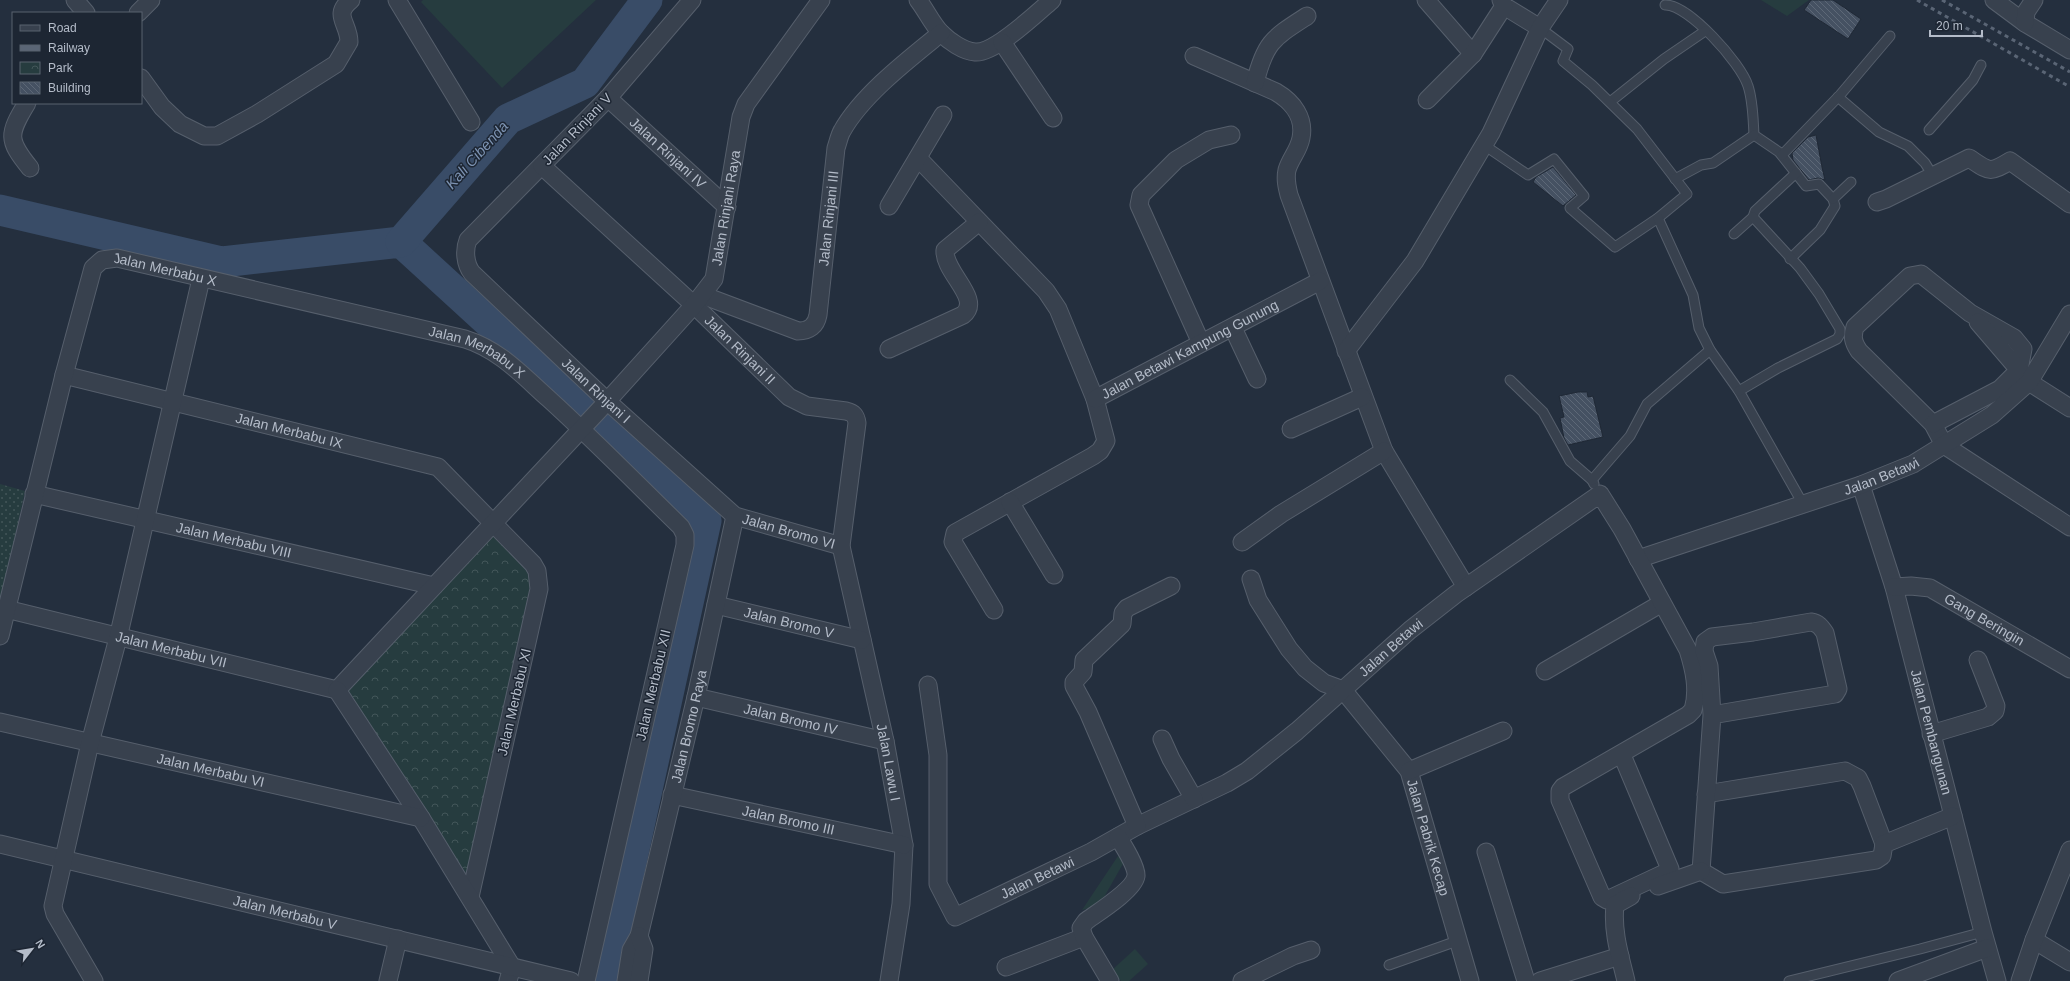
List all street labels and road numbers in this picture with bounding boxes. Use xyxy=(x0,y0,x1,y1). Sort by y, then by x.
street label: Jalan Rinjani V xyxy=(539,89,616,168)
street label: Jalan Rinjani IV xyxy=(626,114,710,192)
street label: Jalan Rinjani Raya xyxy=(708,149,743,267)
street label: Jalan Rinjani III xyxy=(815,170,842,267)
street label: Jalan Merbabu X xyxy=(112,250,219,289)
street label: Jalan Betawi Kampung Gunung xyxy=(1099,296,1281,402)
street label: Jalan Rinjani II xyxy=(701,312,779,387)
street label: Jalan Merbabu X xyxy=(427,323,529,382)
street label: Jalan Rinjani I xyxy=(559,355,634,426)
street label: Jalan Merbabu IX xyxy=(234,410,345,451)
street label: Jalan Betawi xyxy=(1842,454,1922,498)
street label: Jalan Bromo VI xyxy=(740,510,837,552)
street label: Jalan Merbabu VIII xyxy=(175,519,293,561)
street label: Gang Beringin xyxy=(1942,590,2027,649)
street label: Jalan Bromo V xyxy=(742,604,836,641)
street label: Jalan Betawi xyxy=(1356,615,1426,680)
street label: Jalan Merbabu VII xyxy=(114,628,228,671)
street label: Jalan Merbabu XII xyxy=(632,628,674,742)
street label: Jalan Merbabu XI xyxy=(494,647,534,757)
street label: Jalan Bromo Raya xyxy=(668,668,710,784)
street label: Jalan Pembangunan xyxy=(1908,668,1955,796)
street label: Jalan Bromo IV xyxy=(742,700,840,738)
street label: Jalan Lawu I xyxy=(873,722,904,803)
street label: Jalan Merbabu VI xyxy=(155,750,266,790)
street label: Jalan Pabrik Kecap xyxy=(1404,777,1453,898)
street label: Jalan Bromo III xyxy=(741,802,836,838)
street label: Jalan Betawi xyxy=(998,853,1077,902)
street label: Jalan Merbabu V xyxy=(232,892,339,933)

